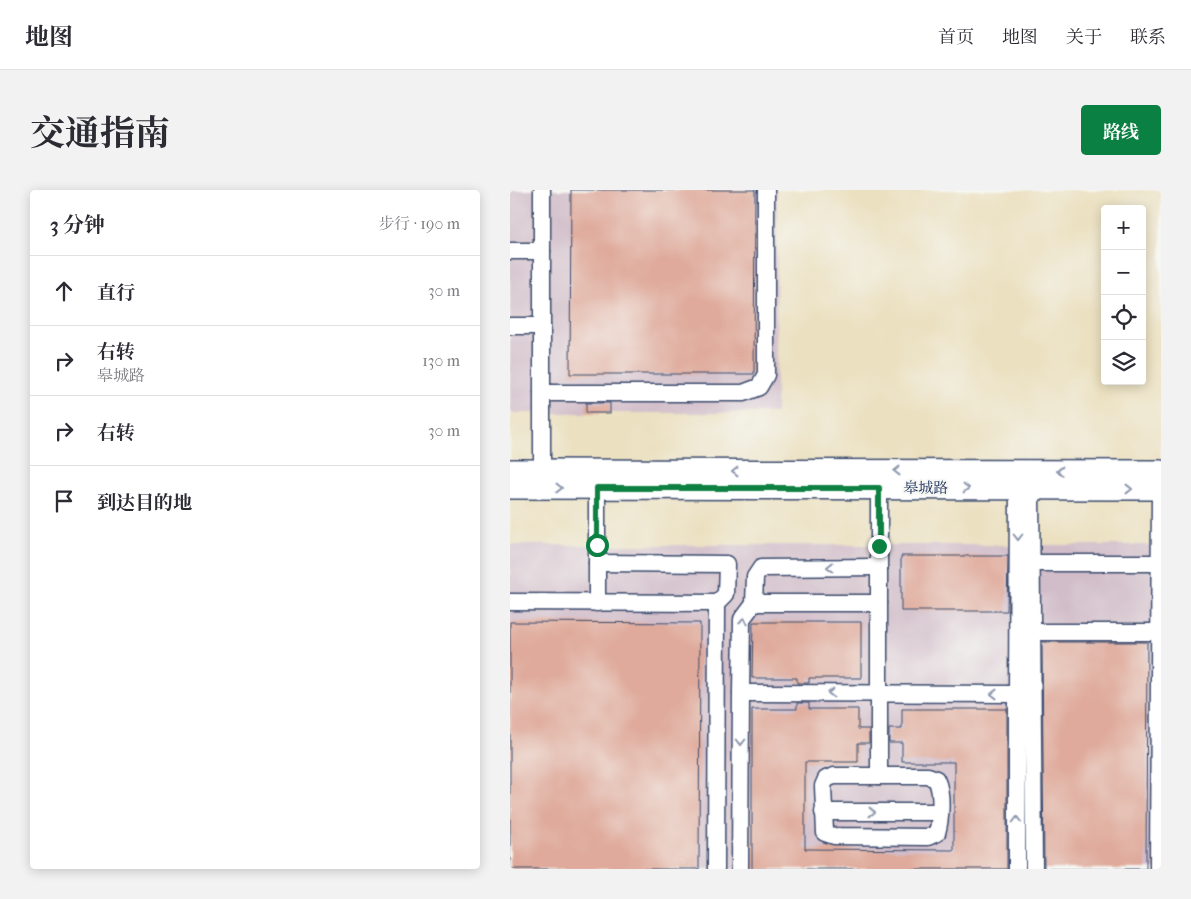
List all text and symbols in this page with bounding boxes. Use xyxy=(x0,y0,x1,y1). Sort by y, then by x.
text: 地图 xyxy=(25,23,73,51)
text: 首页 xyxy=(938,27,974,48)
text: 地图 xyxy=(1002,27,1038,48)
text: 关于 xyxy=(1066,27,1102,48)
text: 联系 xyxy=(1130,27,1166,48)
button: 路线 xyxy=(1081,105,1161,155)
text: 交通指南 xyxy=(30,113,170,154)
map controls xyxy=(1101,205,1146,385)
button: + xyxy=(1101,205,1146,250)
text: 3 分钟 xyxy=(50,213,105,237)
text: 步行 · 190 m xyxy=(378,214,460,233)
button: − xyxy=(1101,250,1146,295)
icon: ahead xyxy=(50,277,78,305)
text: 30 m xyxy=(428,281,460,300)
text: 直行 xyxy=(97,282,135,304)
button: locate xyxy=(1101,295,1146,340)
button: layers xyxy=(1101,340,1146,385)
text: 右转 xyxy=(97,341,135,363)
icon: right xyxy=(50,347,78,375)
text: 130 m xyxy=(422,351,460,370)
text: 皋城路 xyxy=(97,366,145,385)
icon: right xyxy=(50,417,78,445)
text: 30 m xyxy=(428,421,460,440)
text: 右转 xyxy=(97,422,135,444)
one-way arrow xyxy=(731,466,738,476)
one-way arrow xyxy=(893,466,901,476)
one-way arrow xyxy=(1056,466,1064,476)
street label: 皋城路 xyxy=(903,479,949,497)
one-way arrow xyxy=(555,483,563,493)
one-way arrow xyxy=(962,483,970,493)
one-way arrow xyxy=(1125,484,1133,494)
icon: arrive xyxy=(50,487,78,515)
text: 到达目的地 xyxy=(97,492,192,514)
route start xyxy=(586,534,609,557)
one-way arrow xyxy=(1013,534,1023,542)
route end xyxy=(868,535,891,558)
one-way arrow xyxy=(826,562,834,572)
one-way arrow xyxy=(738,617,749,625)
one-way arrow xyxy=(827,688,835,698)
one-way arrow xyxy=(990,689,998,699)
one-way arrow xyxy=(736,738,746,746)
one-way arrow xyxy=(868,807,876,817)
one-way arrow xyxy=(1012,816,1022,824)

